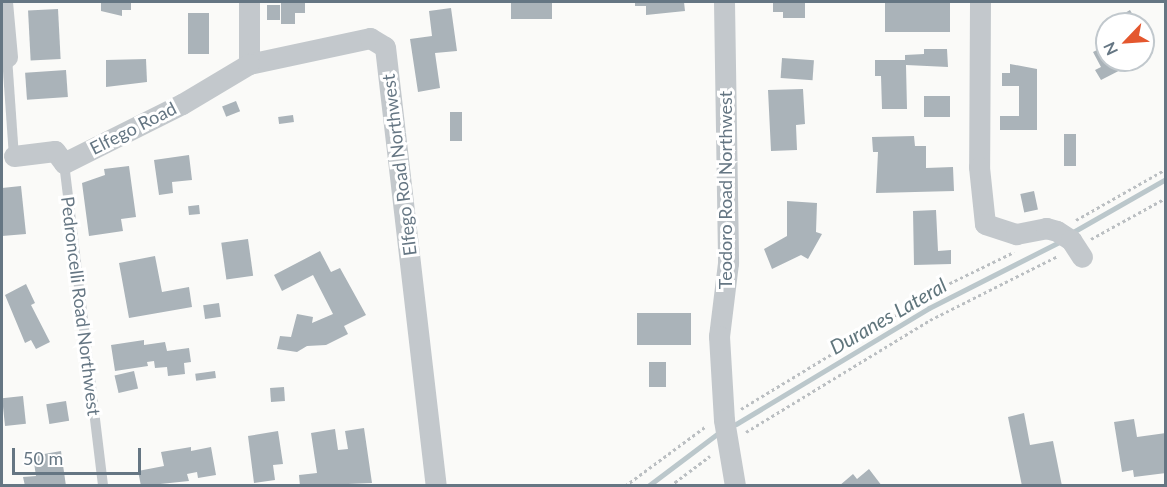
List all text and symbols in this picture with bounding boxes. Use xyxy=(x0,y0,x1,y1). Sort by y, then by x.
north arrow xyxy=(1095,12,1155,72)
text: N xyxy=(1099,39,1121,59)
street label: Elfego Road Northwest xyxy=(377,73,421,257)
street label: Teodoro Road Northwest xyxy=(714,91,736,289)
street label: Elfego Road xyxy=(86,97,180,159)
street label: Pedroncelli Road Northwest xyxy=(57,195,105,417)
water label: Duranes Lateral xyxy=(825,273,951,359)
scale bar xyxy=(15,436,144,474)
text: 50 m xyxy=(23,447,63,469)

